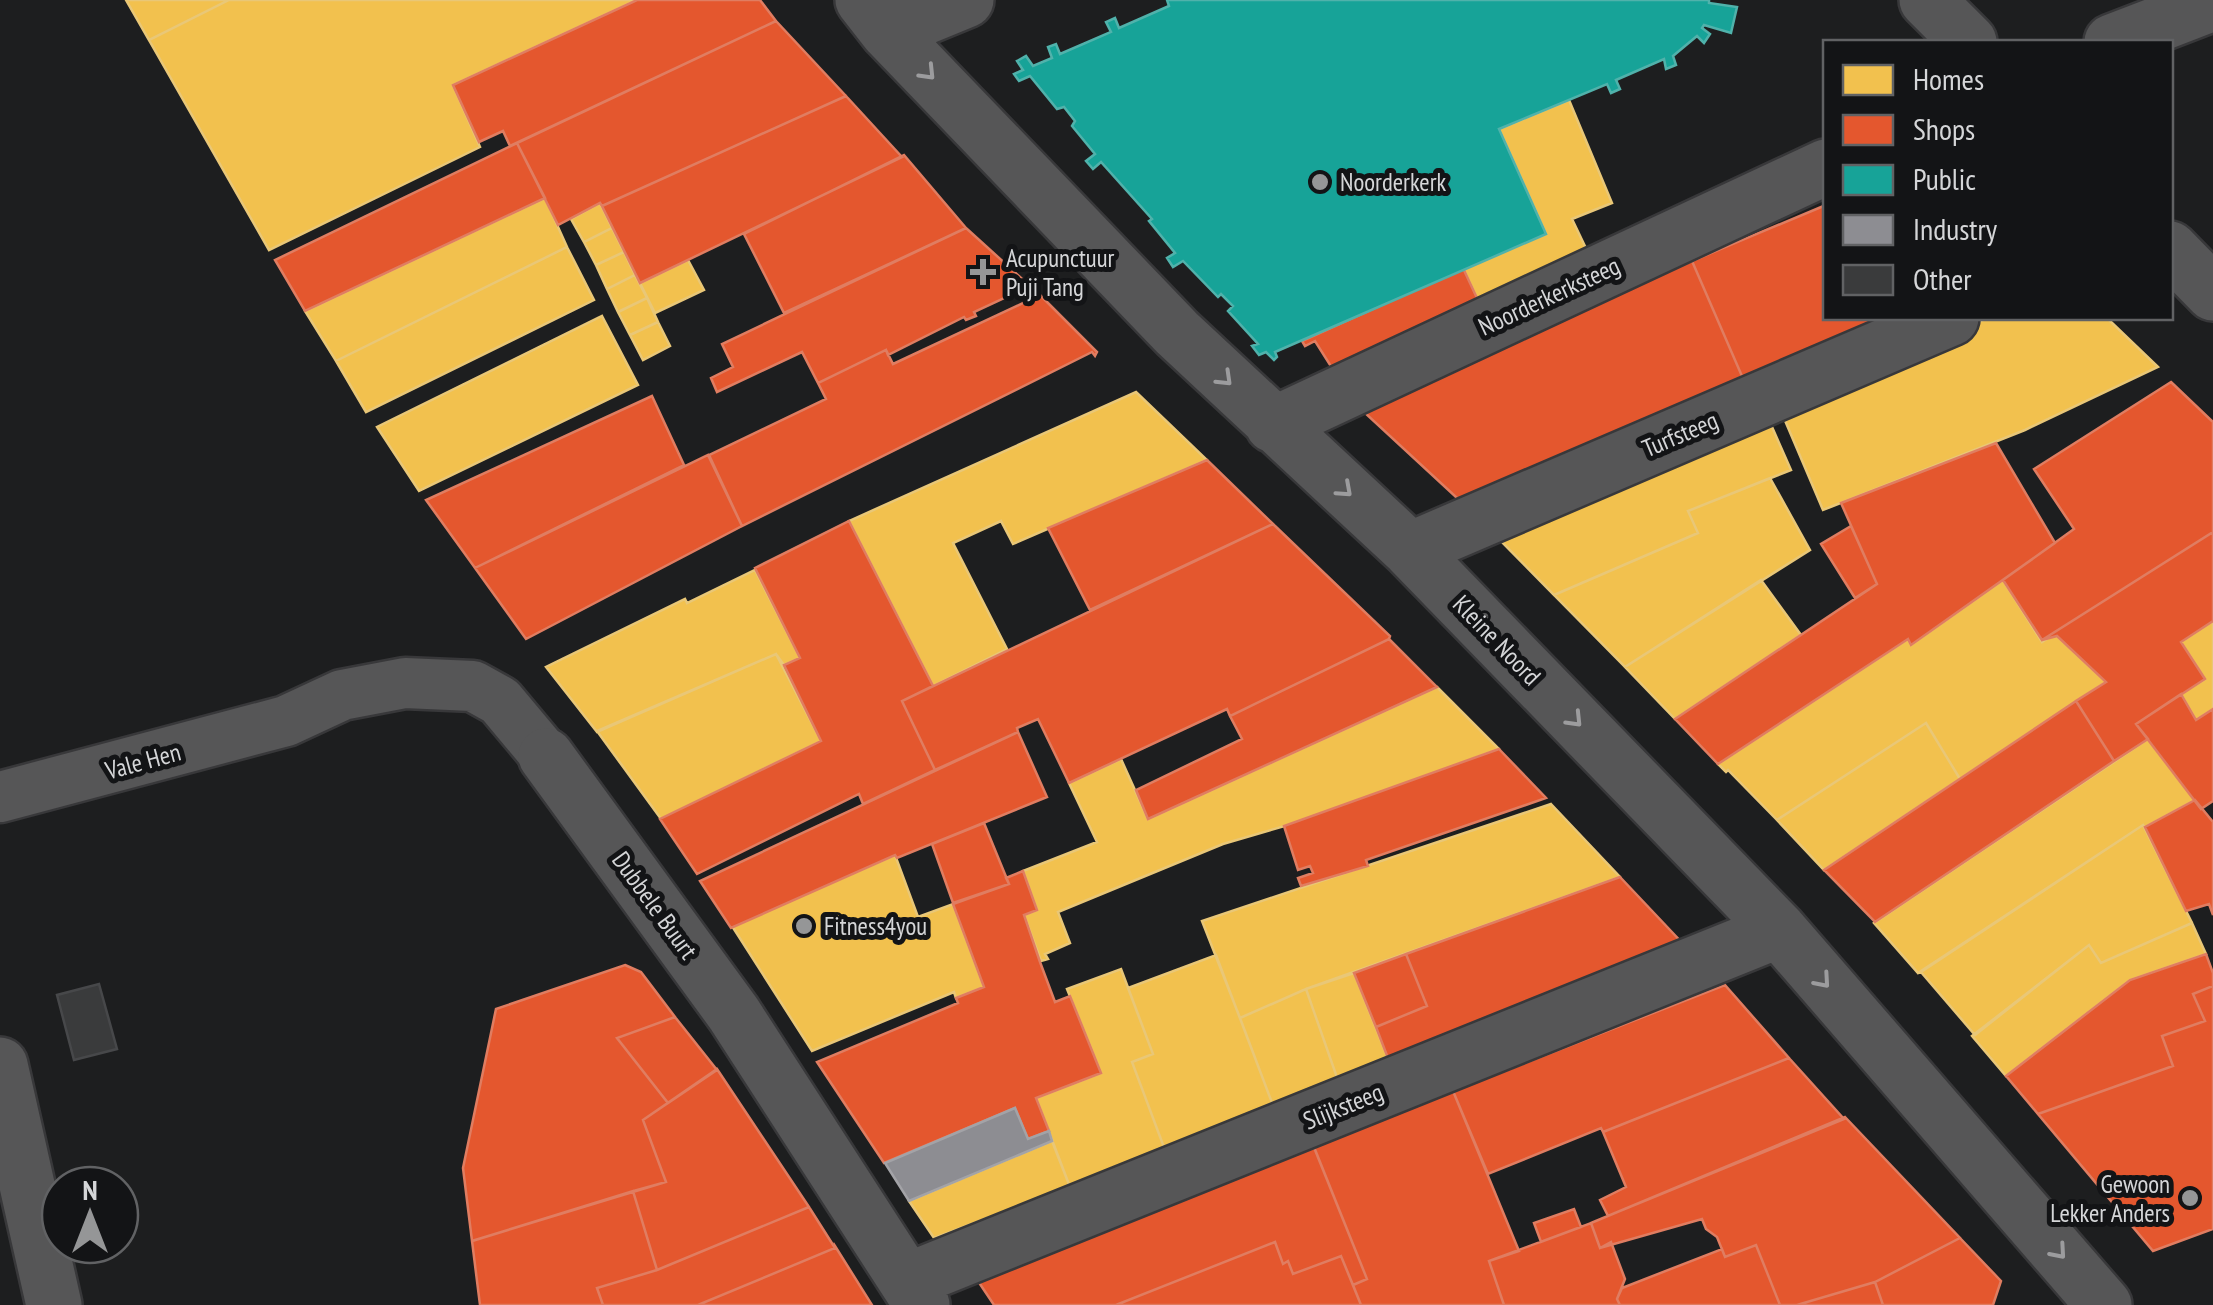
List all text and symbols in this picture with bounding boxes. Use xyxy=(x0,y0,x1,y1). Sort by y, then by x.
legend xyxy=(1823,40,2173,320)
text: Homes xyxy=(1913,59,1984,98)
one-way arrow xyxy=(916,61,934,79)
text: Shops xyxy=(1913,109,1975,148)
text: Public xyxy=(1913,159,1976,198)
place label: Noorderkerk xyxy=(1340,166,1447,198)
marker: Noorderkerk xyxy=(1309,171,1331,193)
text: Industry xyxy=(1913,209,1998,248)
place label: Acupunctuur Puji Tang xyxy=(1006,242,1114,303)
street label: Noorderkerksteeg xyxy=(1473,249,1625,343)
marker: Acupunctuur Puji Tang xyxy=(970,259,996,285)
text: Other xyxy=(1913,259,1972,298)
one-way arrow xyxy=(1213,367,1231,385)
street label: Turfsteeg xyxy=(1637,404,1723,464)
one-way arrow xyxy=(1333,479,1352,497)
street label: Kleine Noord xyxy=(1446,588,1548,692)
one-way arrow xyxy=(1563,708,1581,726)
street label: Vale Hen xyxy=(101,736,184,787)
street label: Dubbele Buurt xyxy=(605,845,705,965)
place label: Fitness4you xyxy=(824,910,927,942)
marker: Fitness4you xyxy=(793,915,815,937)
one-way arrow xyxy=(1811,969,1829,987)
street label: Slijksteeg xyxy=(1298,1076,1388,1136)
north arrow xyxy=(40,1165,140,1265)
place label: Gewoon Lekker Anders xyxy=(2050,1168,2170,1229)
text: N xyxy=(82,1171,98,1208)
marker: Gewoon Lekker Anders xyxy=(2179,1187,2201,1209)
one-way arrow xyxy=(2047,1241,2065,1259)

